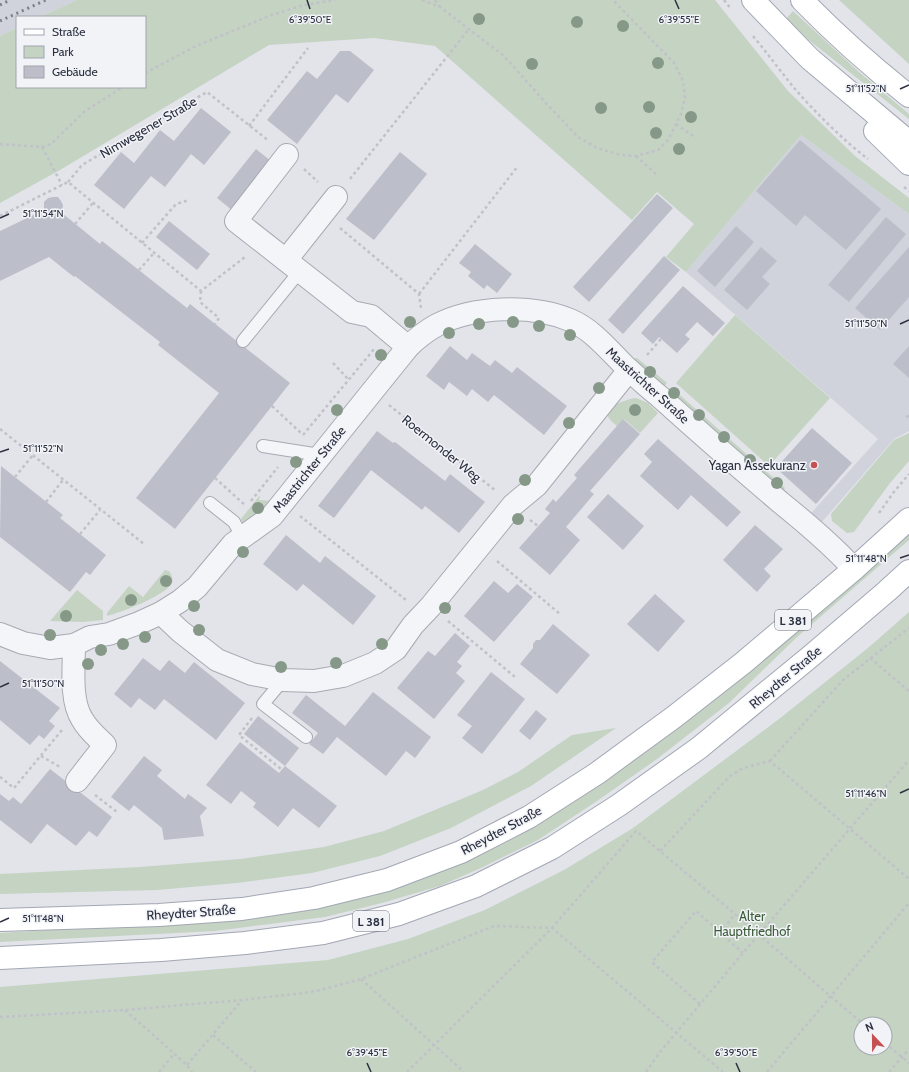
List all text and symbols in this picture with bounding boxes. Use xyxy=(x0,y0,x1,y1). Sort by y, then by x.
text: 6°39'50"E xyxy=(289,13,332,26)
text: 6°39'55"E xyxy=(659,13,700,26)
legend xyxy=(16,16,146,88)
text: Straße xyxy=(52,24,85,39)
text: Park xyxy=(52,44,74,59)
text: Gebäude xyxy=(52,64,98,79)
text: 51°11'52"N xyxy=(846,82,886,95)
street label: Nimwegener Straße xyxy=(97,93,200,161)
text: 51°11'54"N xyxy=(22,207,64,220)
text: 51°11'50"N xyxy=(845,317,887,330)
street label: Maastrichter Straße xyxy=(603,343,693,427)
street label: Roermonder Weg xyxy=(399,411,485,485)
street label: Maastrichter Straße xyxy=(269,422,349,515)
text: 51°11'52"N xyxy=(23,442,63,455)
place label: Yagan Assekuranz xyxy=(708,457,806,473)
marker: Yagan Assekuranz xyxy=(809,460,819,470)
text: 51°11'48"N xyxy=(845,552,887,565)
road number: L 381 xyxy=(775,610,811,630)
street label: Rheydter Straße xyxy=(746,642,825,712)
text: 51°11'50"N xyxy=(22,677,64,690)
text: 51°11'46"N xyxy=(845,787,887,800)
street label: Rheydter Straße xyxy=(458,802,544,858)
street label: Rheydter Straße xyxy=(146,901,236,923)
park label: Alter Hauptfriedhof xyxy=(713,908,791,939)
road number: L 381 xyxy=(353,911,389,931)
text: 51°11'48"N xyxy=(22,912,64,925)
north arrow xyxy=(853,1016,893,1056)
text: N xyxy=(863,1019,875,1035)
text: 6°39'45"E xyxy=(346,1046,388,1059)
text: 6°39'50"E xyxy=(715,1046,758,1059)

